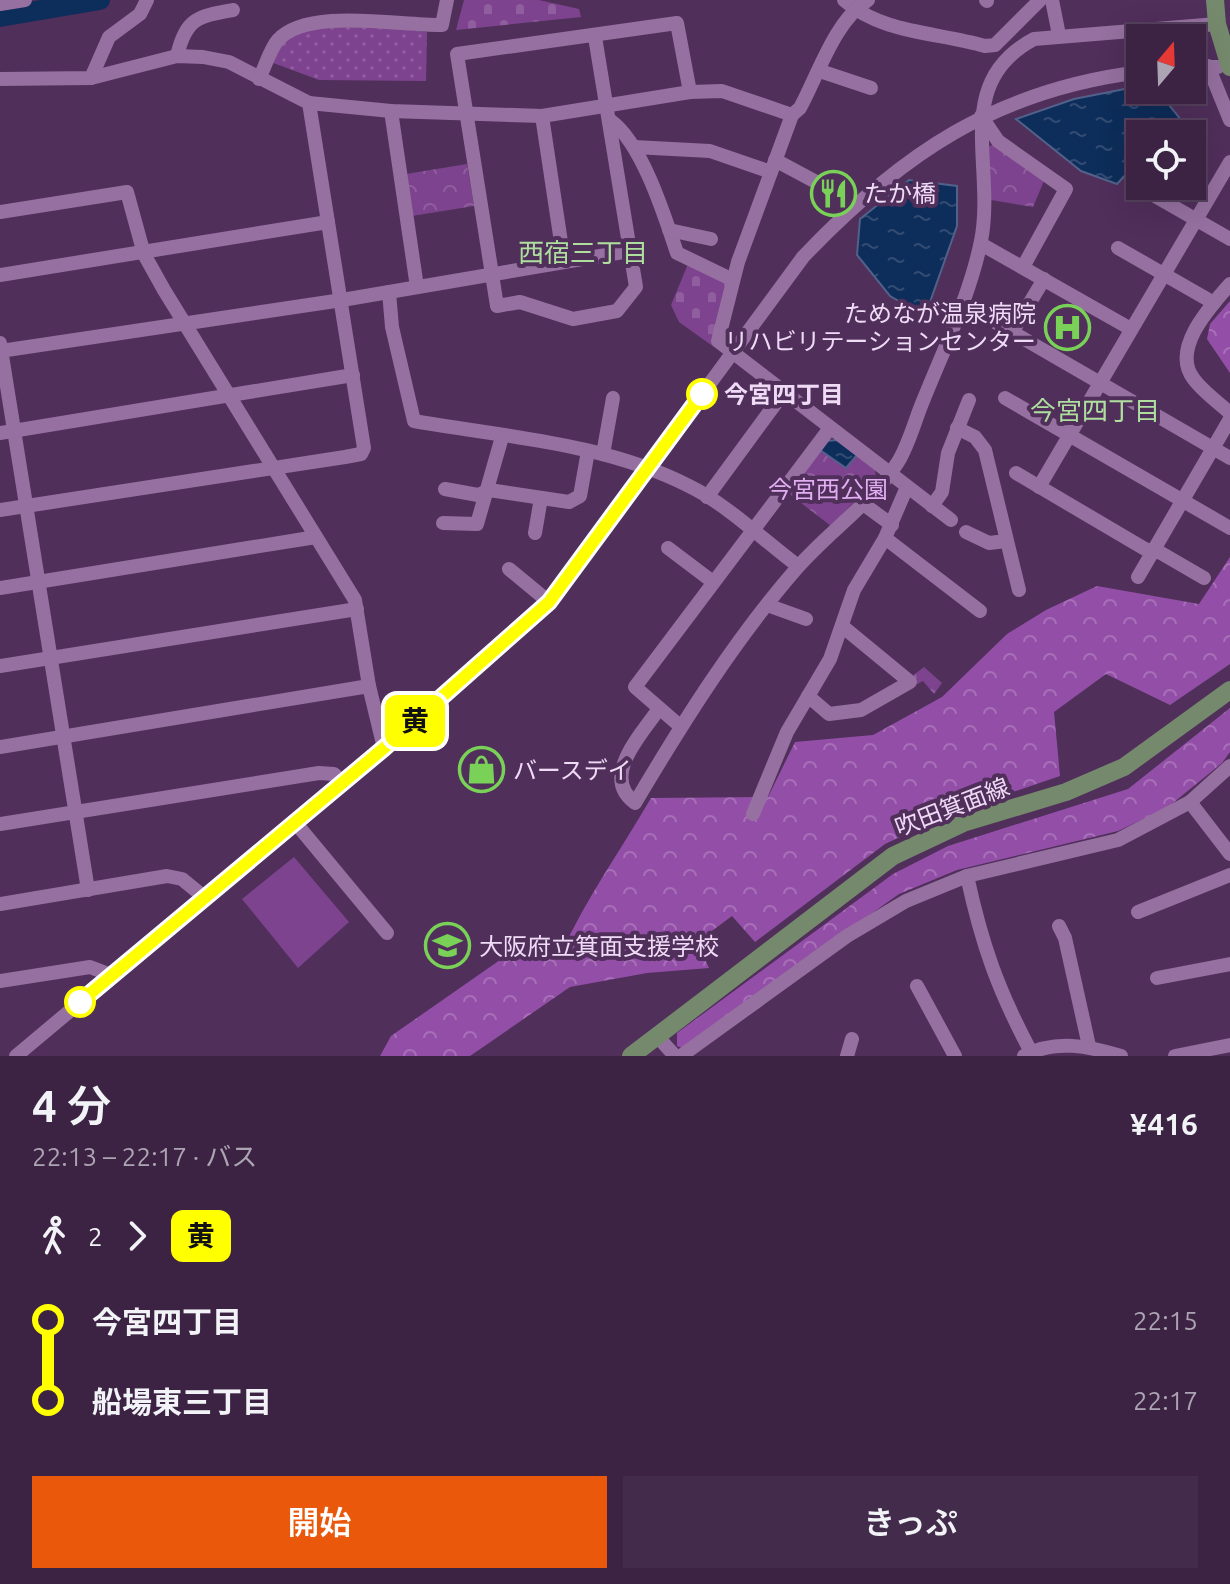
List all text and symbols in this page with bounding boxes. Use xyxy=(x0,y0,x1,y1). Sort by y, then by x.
north arrow xyxy=(1126,24,1206,104)
map controls xyxy=(1126,24,1206,200)
button: locate xyxy=(1126,120,1206,200)
restaurant icon: たか橋 xyxy=(809,169,857,217)
place label: たか橋 xyxy=(864,180,936,207)
district label: 西宿三丁目 xyxy=(518,238,648,267)
place label: ためなが温泉病院 リハビリテーションセンター xyxy=(724,300,1036,355)
hospital icon: ためなが温泉病院 リハビリテーションセンター xyxy=(1043,303,1091,351)
marker: 今宮四丁目 xyxy=(687,379,717,409)
place label: 今宮四丁目 xyxy=(724,381,844,408)
district label: 今宮四丁目 xyxy=(1030,396,1160,425)
park label: 今宮西公園 xyxy=(768,476,888,503)
line badge: 黄 xyxy=(389,695,441,747)
text: 黄 xyxy=(401,705,429,736)
shop icon: バースデイ xyxy=(458,746,506,794)
place label: バースデイ xyxy=(513,757,632,784)
street label: 吹田箕面線 xyxy=(891,773,1013,841)
school or university icon: 大阪府立箕面支援学校 xyxy=(424,922,472,970)
place label: 大阪府立箕面支援学校 xyxy=(479,933,719,960)
unlabelled marker xyxy=(65,987,95,1017)
text: 4 分 xyxy=(32,1081,111,1130)
text: ¥416 xyxy=(1130,1107,1198,1141)
text: 22:13 – 22:17 · バス xyxy=(32,1142,257,1171)
icon: walk xyxy=(32,1214,76,1258)
icon: forward xyxy=(115,1214,159,1258)
text: 黄 xyxy=(187,1220,215,1251)
text: 2 xyxy=(88,1222,103,1251)
text: 今宮四丁目 xyxy=(92,1305,242,1339)
text: 22:15 xyxy=(1133,1306,1198,1335)
text: 船場東三丁目 xyxy=(92,1385,272,1419)
text: 22:17 xyxy=(1133,1386,1198,1415)
button: 開始 xyxy=(32,1476,607,1568)
button: きっぷ xyxy=(623,1476,1198,1568)

